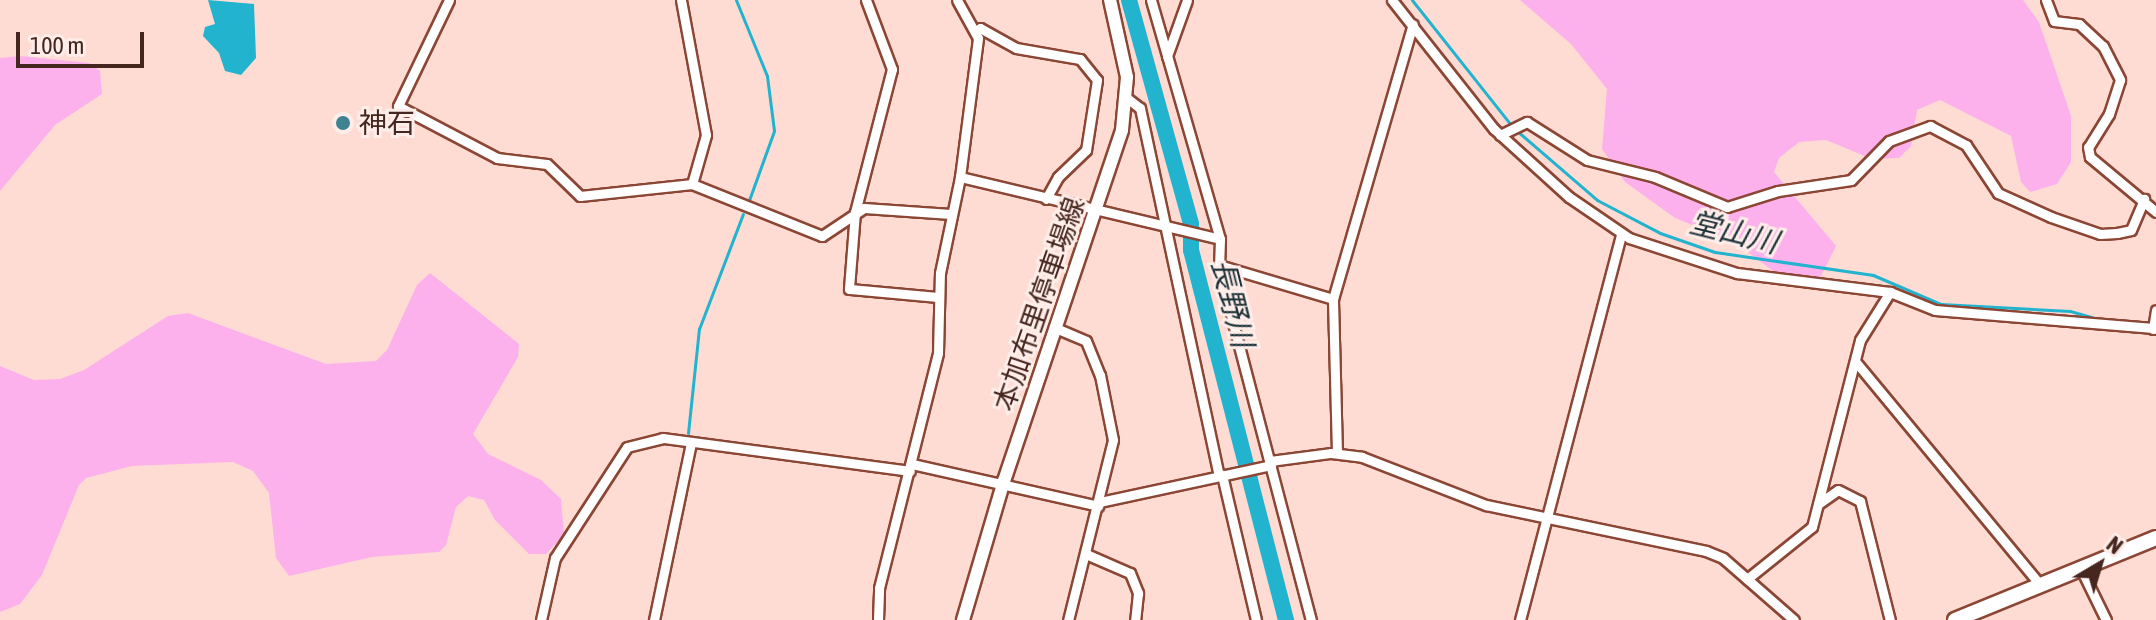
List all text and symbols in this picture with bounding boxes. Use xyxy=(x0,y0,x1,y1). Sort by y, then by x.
scale bar xyxy=(20,16,148,66)
text: 100 m xyxy=(30,32,84,59)
place label: 神石 xyxy=(359,106,415,140)
marker: 神石 xyxy=(334,114,352,132)
street label: 本加布里停車場線 xyxy=(987,193,1091,415)
water label: 堂山川 xyxy=(1686,204,1782,260)
water label: 長野川 xyxy=(1205,255,1261,351)
north arrow xyxy=(2060,524,2140,604)
text: N xyxy=(2102,531,2128,559)

